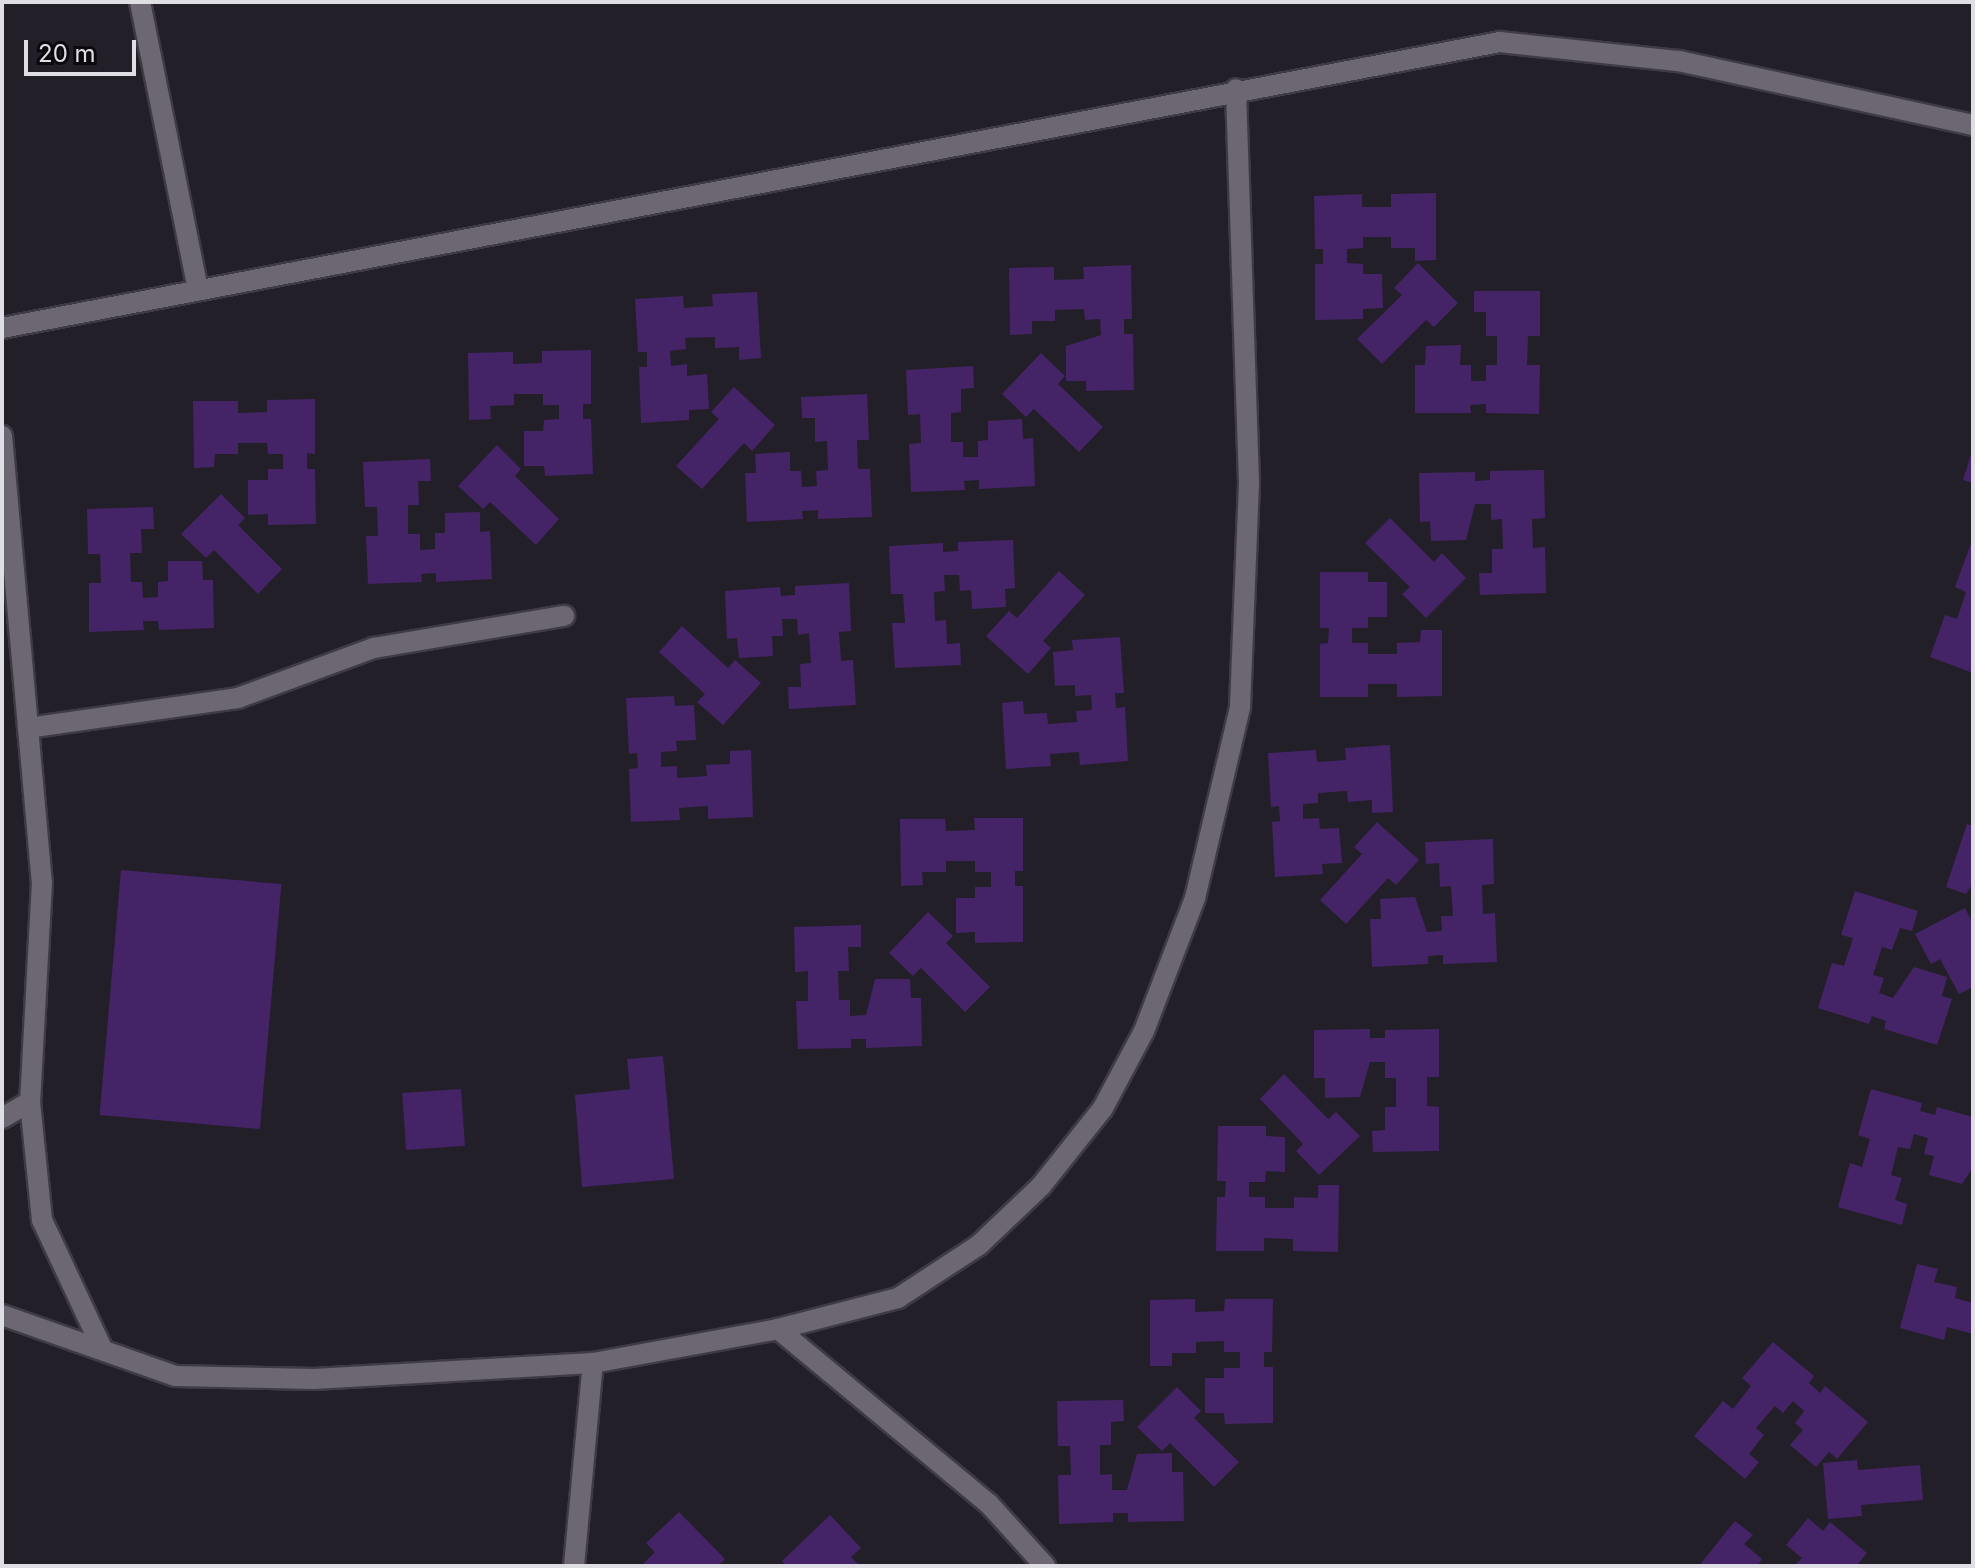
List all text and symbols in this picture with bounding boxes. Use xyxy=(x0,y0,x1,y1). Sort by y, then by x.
scale bar xyxy=(28,24,140,74)
text: 20 m xyxy=(38,39,96,68)

